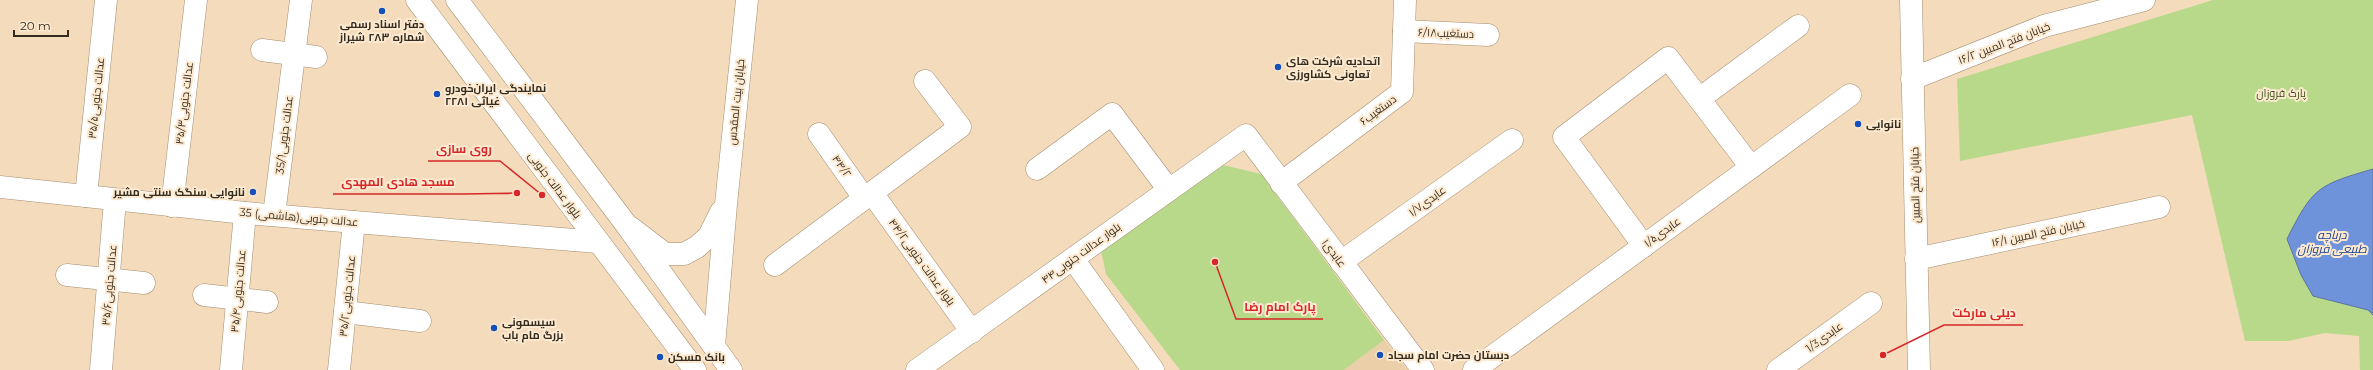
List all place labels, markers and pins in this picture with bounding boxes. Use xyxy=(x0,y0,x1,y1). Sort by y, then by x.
marker: دفتر اسناد رسمی شماره ۲۸۳ شیراز xyxy=(377,6,387,16)
place label: دفتر اسناد رسمی شماره ۲۸۳ شیراز xyxy=(338,17,425,44)
place label: اتحادیه شرکت های تعاونی کشاورزی xyxy=(1286,54,1380,82)
marker: اتحادیه شرکت های تعاونی کشاورزی xyxy=(1273,62,1283,72)
place label: نمایندگی ایران‌خودرو غیاثی ۲۲۸۱ xyxy=(445,81,546,108)
marker: نمایندگی ایران‌خودرو غیاثی ۲۲۸۱ xyxy=(432,89,442,99)
place label: نانوایی xyxy=(1866,117,1901,132)
marker: نانوایی xyxy=(1853,119,1863,129)
callout: روی سازی xyxy=(428,137,500,161)
callout: مسجد هادی المهدی xyxy=(333,170,463,194)
place label: نانوایی سنگک سنتی مشیر xyxy=(113,185,245,200)
marker: نانوایی سنگک سنتی مشیر xyxy=(248,187,258,197)
callout: پارک امام رضا xyxy=(1236,295,1323,319)
callout: دیلی مارکت xyxy=(1944,301,2023,325)
place label: سیسمونی بزرگ مام باب xyxy=(502,315,563,343)
marker: سیسمونی بزرگ مام باب xyxy=(489,323,499,333)
place label: دبستان حضرت امام سجاد xyxy=(1388,348,1509,363)
place label: بانک مسکن xyxy=(668,350,725,364)
marker: دبستان حضرت امام سجاد xyxy=(1375,350,1385,360)
marker: بانک مسکن xyxy=(655,352,665,362)

